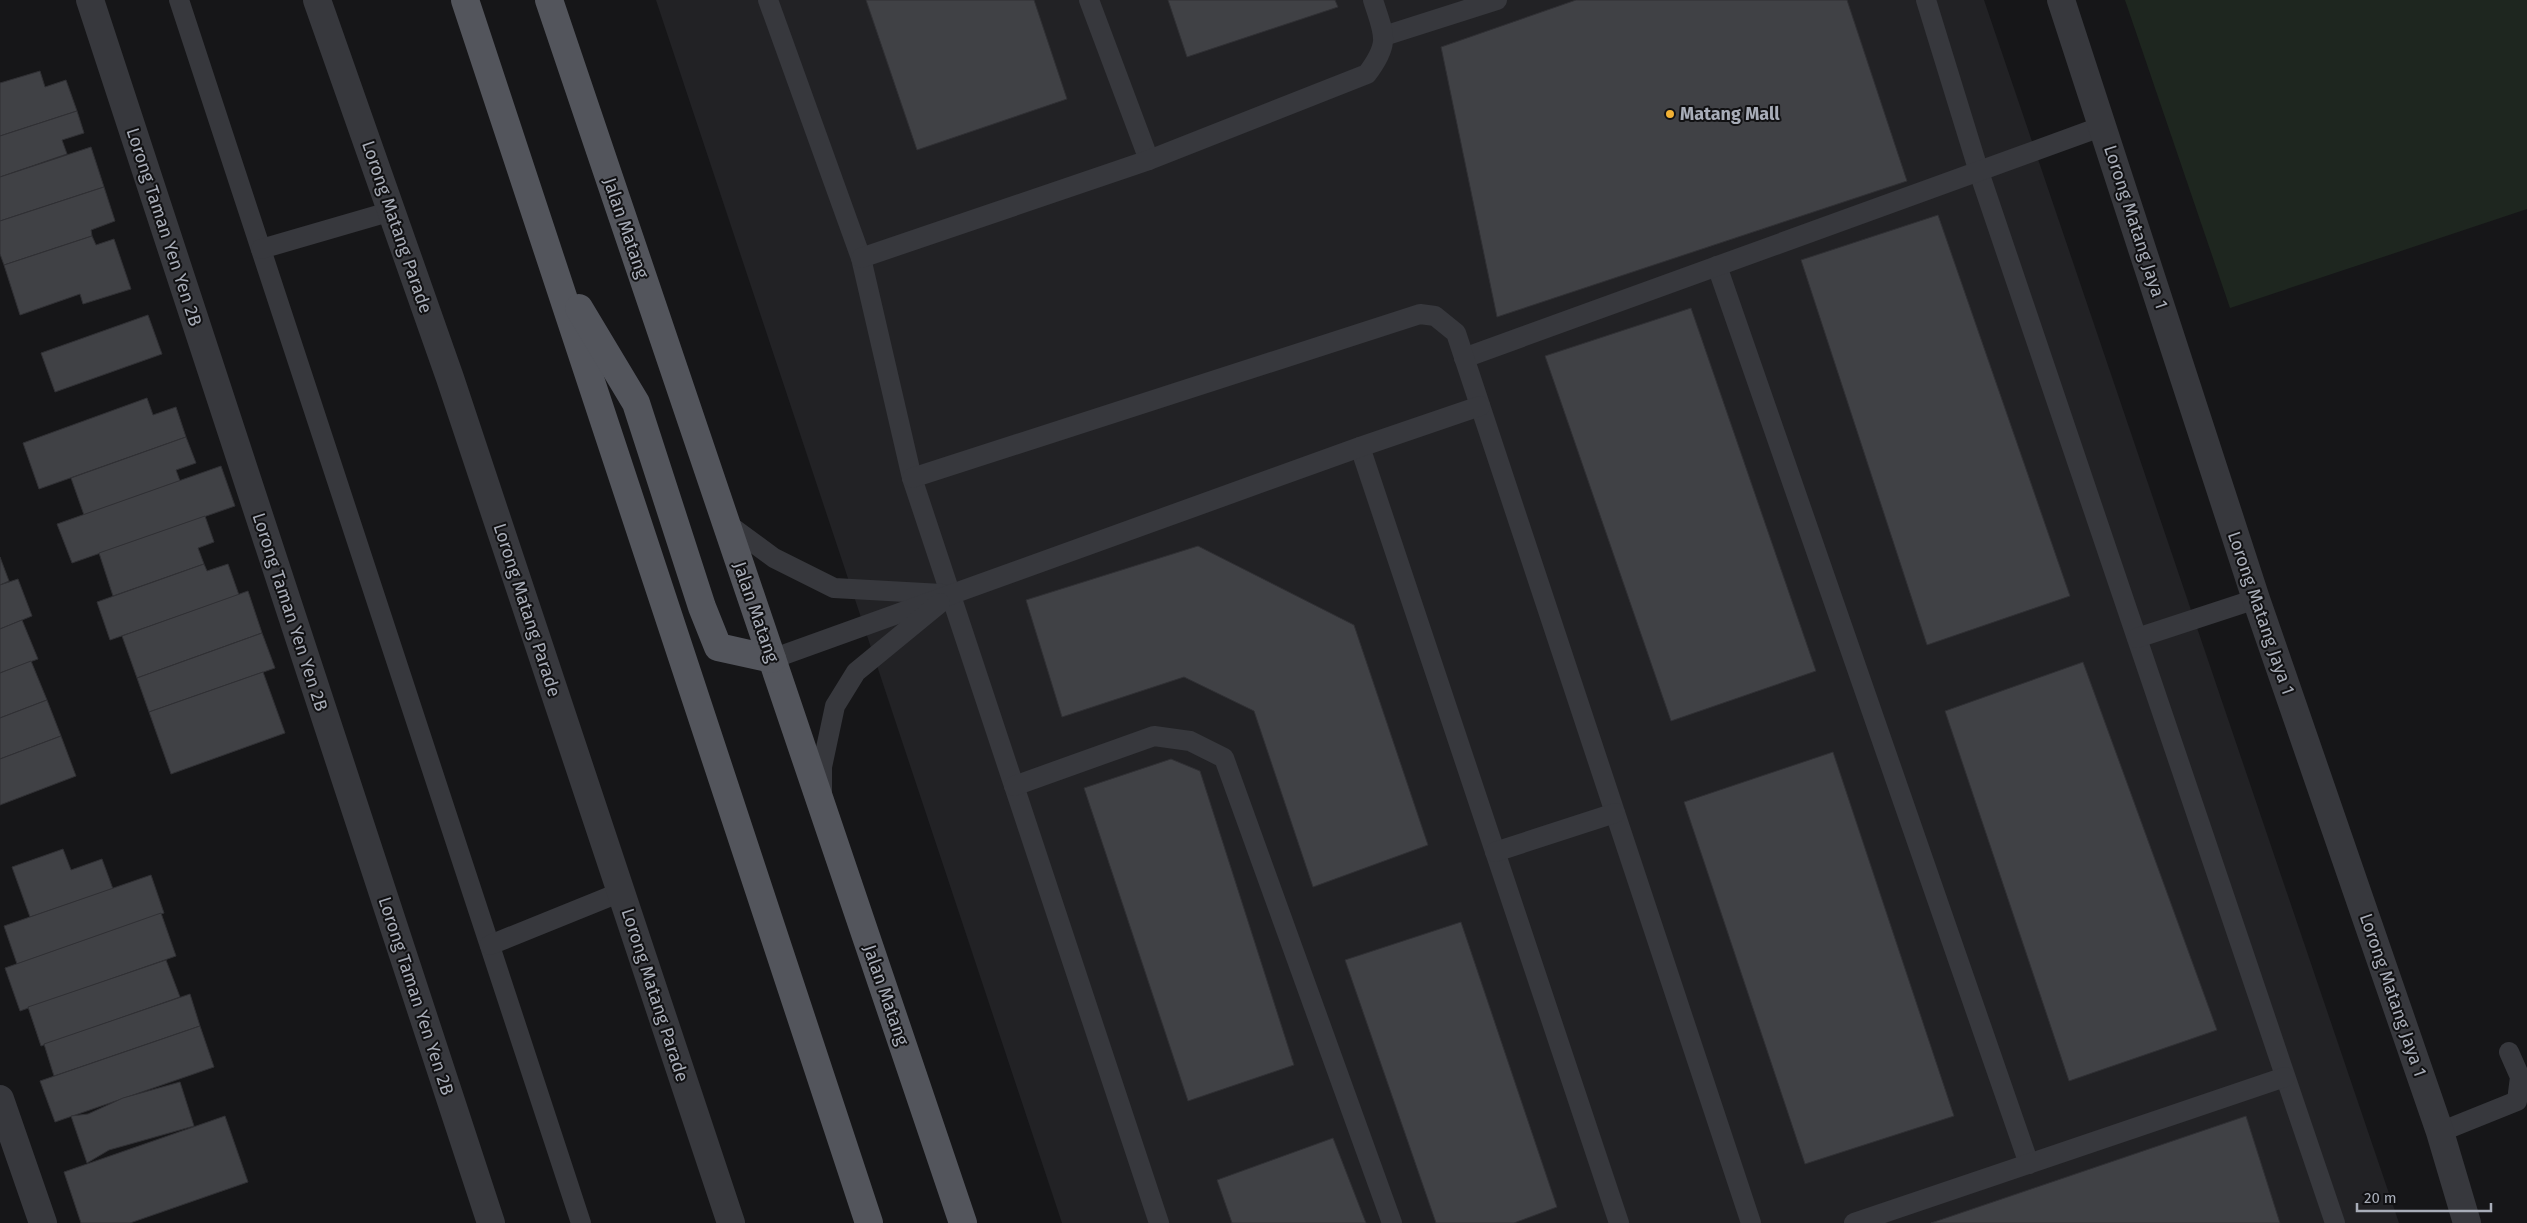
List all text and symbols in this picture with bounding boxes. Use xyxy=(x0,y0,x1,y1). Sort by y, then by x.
place label: Matang Mall xyxy=(1680,103,1780,125)
marker: Matang Mall xyxy=(1664,108,1676,120)
street label: Lorong Taman Yen Yen 2B xyxy=(122,125,206,329)
street label: Lorong Matang Parade xyxy=(357,138,437,316)
street label: Lorong Matang Jaya 1 xyxy=(2099,142,2173,312)
street label: Jalan Matang xyxy=(598,175,654,282)
street label: Lorong Taman Yen Yen 2B xyxy=(248,510,332,714)
street label: Lorong Matang Parade xyxy=(489,520,565,700)
street label: Lorong Matang Jaya 1 xyxy=(2223,528,2299,698)
street label: Jalan Matang xyxy=(728,559,784,666)
street label: Lorong Taman Yen Yen 2B xyxy=(374,894,458,1098)
street label: Lorong Matang Parade xyxy=(617,905,693,1085)
street label: Lorong Matang Jaya 1 xyxy=(2355,910,2431,1080)
street label: Jalan Matang xyxy=(858,942,914,1049)
scale bar xyxy=(2357,1180,2491,1212)
text: 20 m xyxy=(2364,1189,2397,1207)

